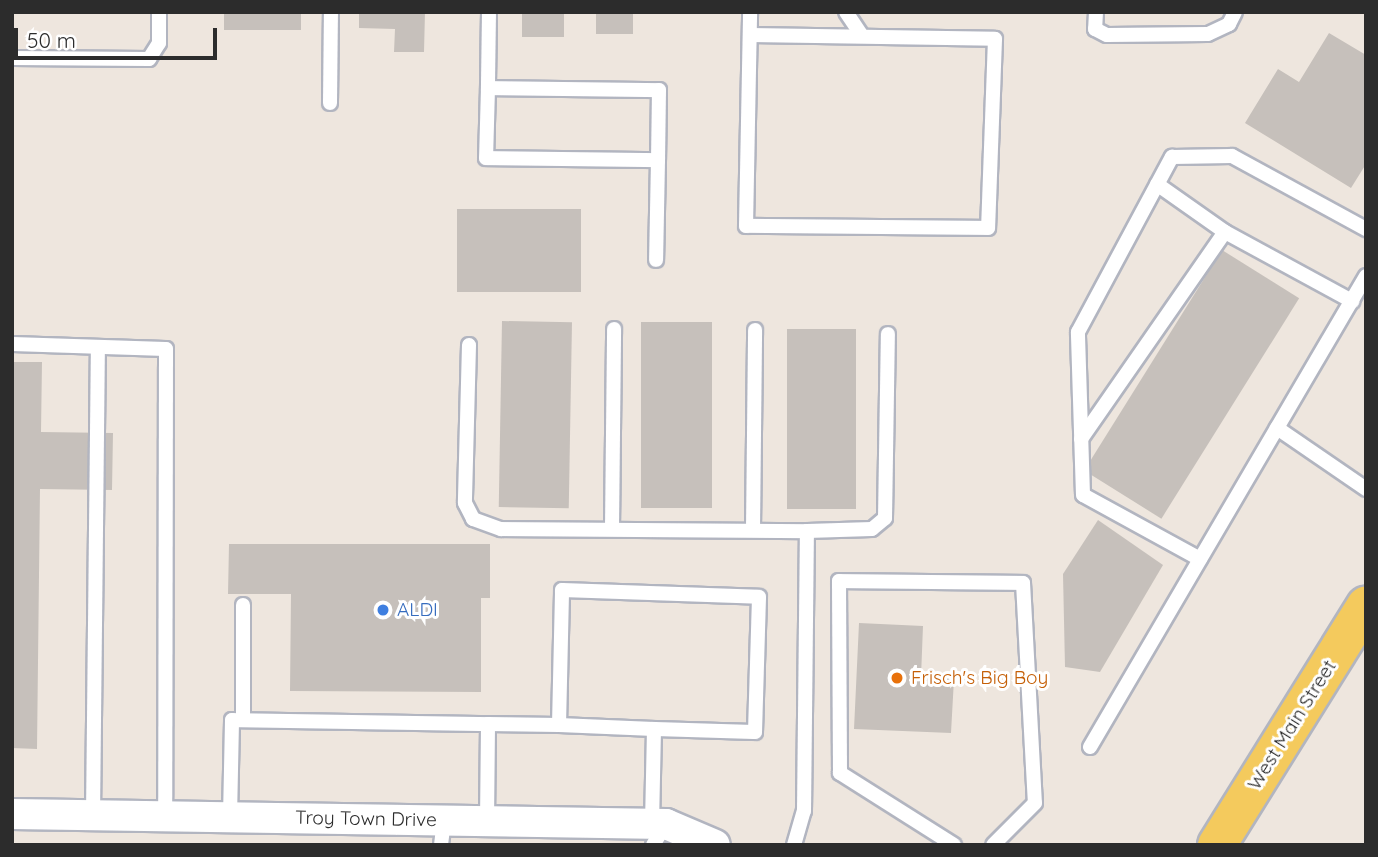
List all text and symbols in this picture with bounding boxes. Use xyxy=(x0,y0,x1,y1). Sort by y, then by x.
scale bar xyxy=(18,14,220,58)
text: 50 m xyxy=(27,27,76,53)
place label: ALDI xyxy=(397,599,438,621)
marker: ALDI xyxy=(375,602,391,618)
street label: West Main Street xyxy=(1243,656,1341,794)
place label: Frisch's Big Boy xyxy=(911,667,1048,689)
marker: Frisch's Big Boy xyxy=(889,670,905,686)
street label: Troy Town Drive xyxy=(295,806,437,832)

